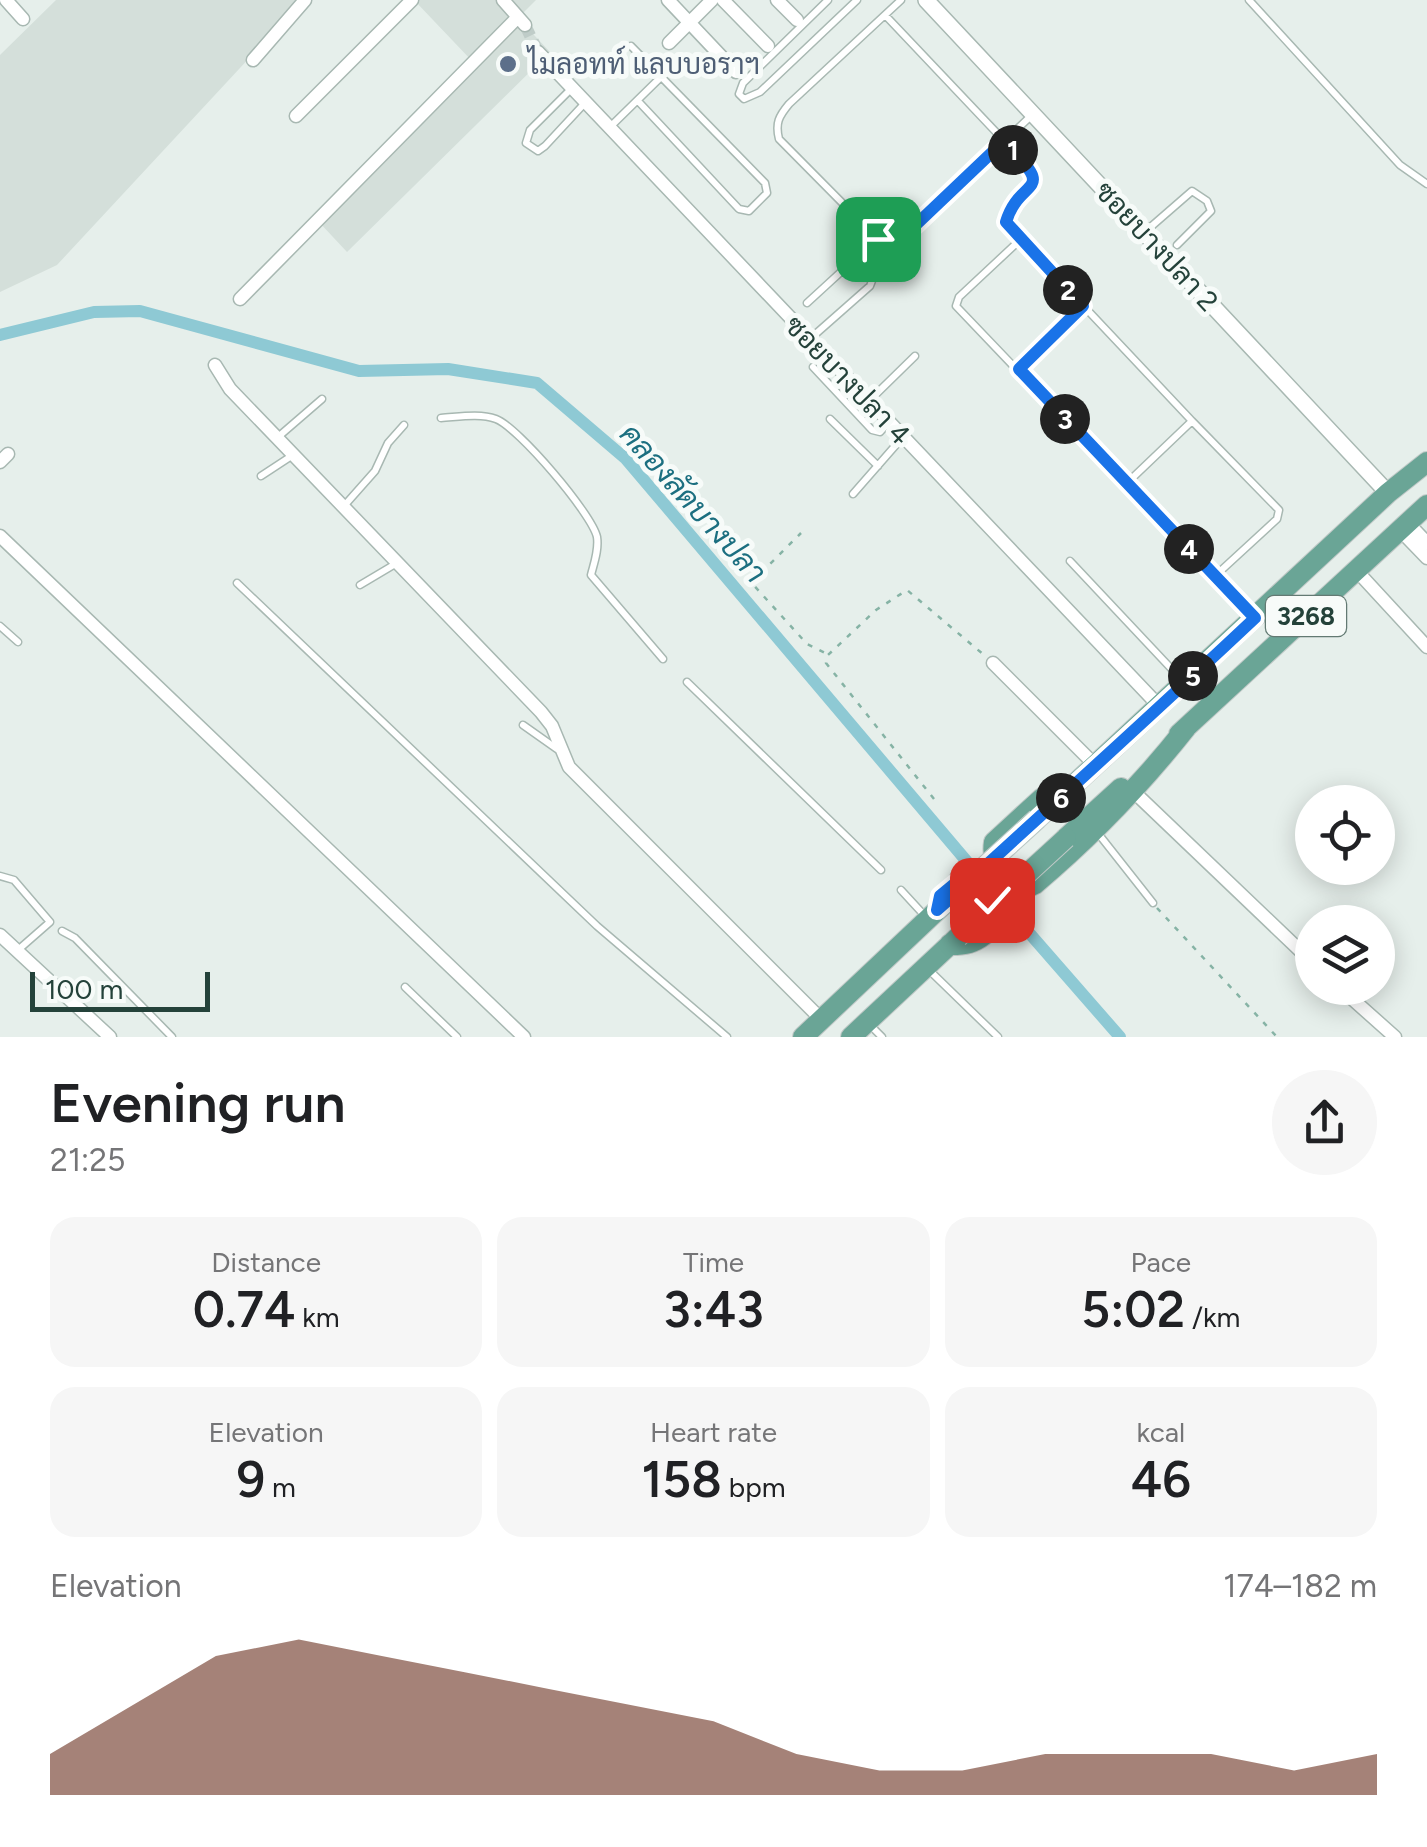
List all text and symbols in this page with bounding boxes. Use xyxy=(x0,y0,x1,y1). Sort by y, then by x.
place label: ไมลอทท์ แลบบอราฯ xyxy=(526,45,760,81)
marker: ไมลอทท์ แลบบอราฯ xyxy=(497,53,519,75)
pin: 1 xyxy=(988,125,1038,175)
text: 1 xyxy=(1007,133,1019,167)
street label: ซอยบางปลา 2 xyxy=(1088,174,1226,318)
pin xyxy=(836,197,921,282)
icon: arrive xyxy=(851,212,906,267)
pin: 2 xyxy=(1043,265,1093,315)
text: 2 xyxy=(1060,273,1076,307)
street label: ซอยบางปลา 4 xyxy=(778,308,918,452)
pin: 3 xyxy=(1040,394,1090,444)
text: 3 xyxy=(1057,402,1073,436)
water label: คลองลัดบางปลา xyxy=(612,416,774,590)
pin: 4 xyxy=(1164,524,1214,574)
text: 4 xyxy=(1180,532,1198,566)
road number: 3268 xyxy=(1266,596,1346,636)
pin: 5 xyxy=(1168,651,1218,701)
text: 5 xyxy=(1185,659,1201,693)
pin: 6 xyxy=(1036,773,1086,823)
text: 6 xyxy=(1053,781,1069,815)
map controls xyxy=(1295,785,1395,1005)
button: locate xyxy=(1295,785,1395,885)
pin xyxy=(950,858,1035,943)
icon: check xyxy=(965,873,1020,928)
button: layers xyxy=(1295,905,1395,1005)
scale bar xyxy=(30,967,210,1011)
text: 100 m xyxy=(45,972,123,1006)
text: Evening run xyxy=(50,1070,346,1136)
button: share xyxy=(1272,1070,1377,1175)
text: 21:25 xyxy=(50,1141,126,1179)
text: Distance xyxy=(211,1245,321,1279)
text: Time xyxy=(683,1245,744,1279)
text: Pace xyxy=(1131,1245,1191,1279)
text: 0.74 xyxy=(193,1279,295,1340)
text: 3:43 xyxy=(663,1279,764,1340)
text: 5:02 xyxy=(1081,1279,1185,1340)
text: km xyxy=(295,1300,340,1334)
text: /km xyxy=(1185,1300,1240,1334)
text: Elevation xyxy=(209,1415,324,1449)
text: Heart rate xyxy=(650,1415,777,1449)
text: kcal xyxy=(1136,1415,1185,1449)
text: 9 xyxy=(236,1449,265,1510)
text: 158 xyxy=(641,1449,722,1510)
text: 46 xyxy=(1131,1449,1191,1510)
text: m xyxy=(265,1470,296,1504)
text: bpm xyxy=(722,1470,786,1504)
text: Elevation xyxy=(50,1567,182,1605)
text: 174–182 m xyxy=(1223,1567,1377,1605)

